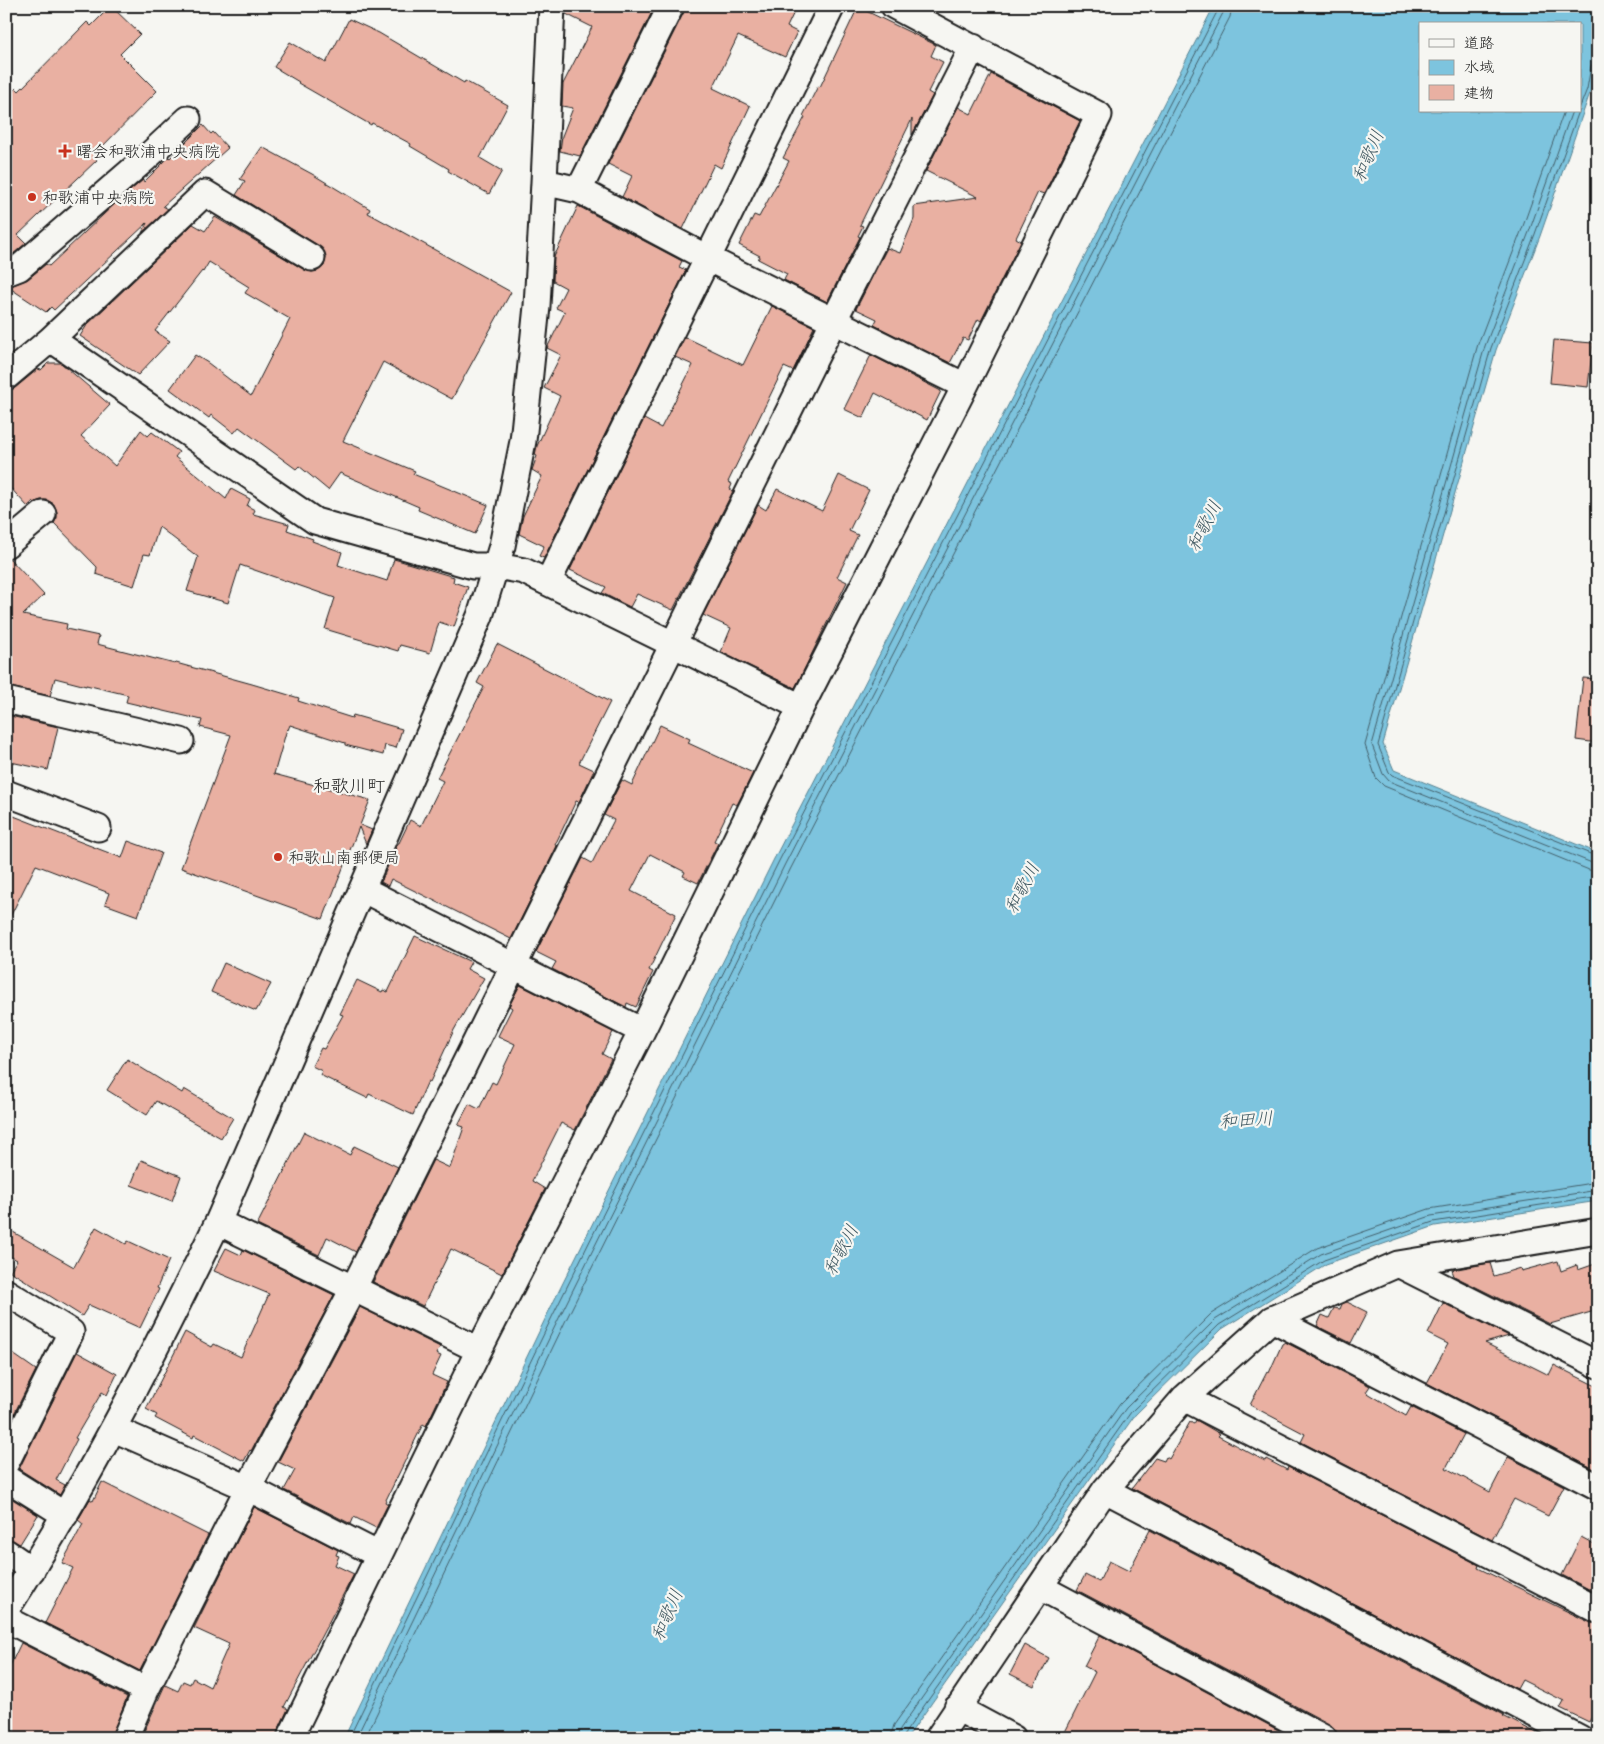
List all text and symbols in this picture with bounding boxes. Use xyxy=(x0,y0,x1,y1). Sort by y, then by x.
legend xyxy=(1419,22,1582,112)
text: 道路 xyxy=(1464,34,1494,56)
text: 水域 xyxy=(1464,58,1494,80)
text: 建物 xyxy=(1464,84,1494,106)
water label: 和歌川 xyxy=(1348,127,1392,187)
place label: 曙会和歌浦中央病院 xyxy=(76,142,220,165)
marker: 曙会和歌浦中央病院 xyxy=(58,144,72,158)
place label: 和歌浦中央病院 xyxy=(42,188,154,211)
marker: 和歌浦中央病院 xyxy=(26,191,38,203)
water label: 和歌川 xyxy=(1183,497,1230,557)
district label: 和歌川町 xyxy=(313,776,385,801)
place label: 和歌山南郵便局 xyxy=(288,848,400,871)
marker: 和歌山南郵便局 xyxy=(272,851,284,863)
water label: 和歌川 xyxy=(1001,859,1048,919)
water label: 和田川 xyxy=(1218,1108,1274,1137)
water label: 和歌川 xyxy=(820,1221,867,1281)
water label: 和歌川 xyxy=(647,1586,691,1646)

